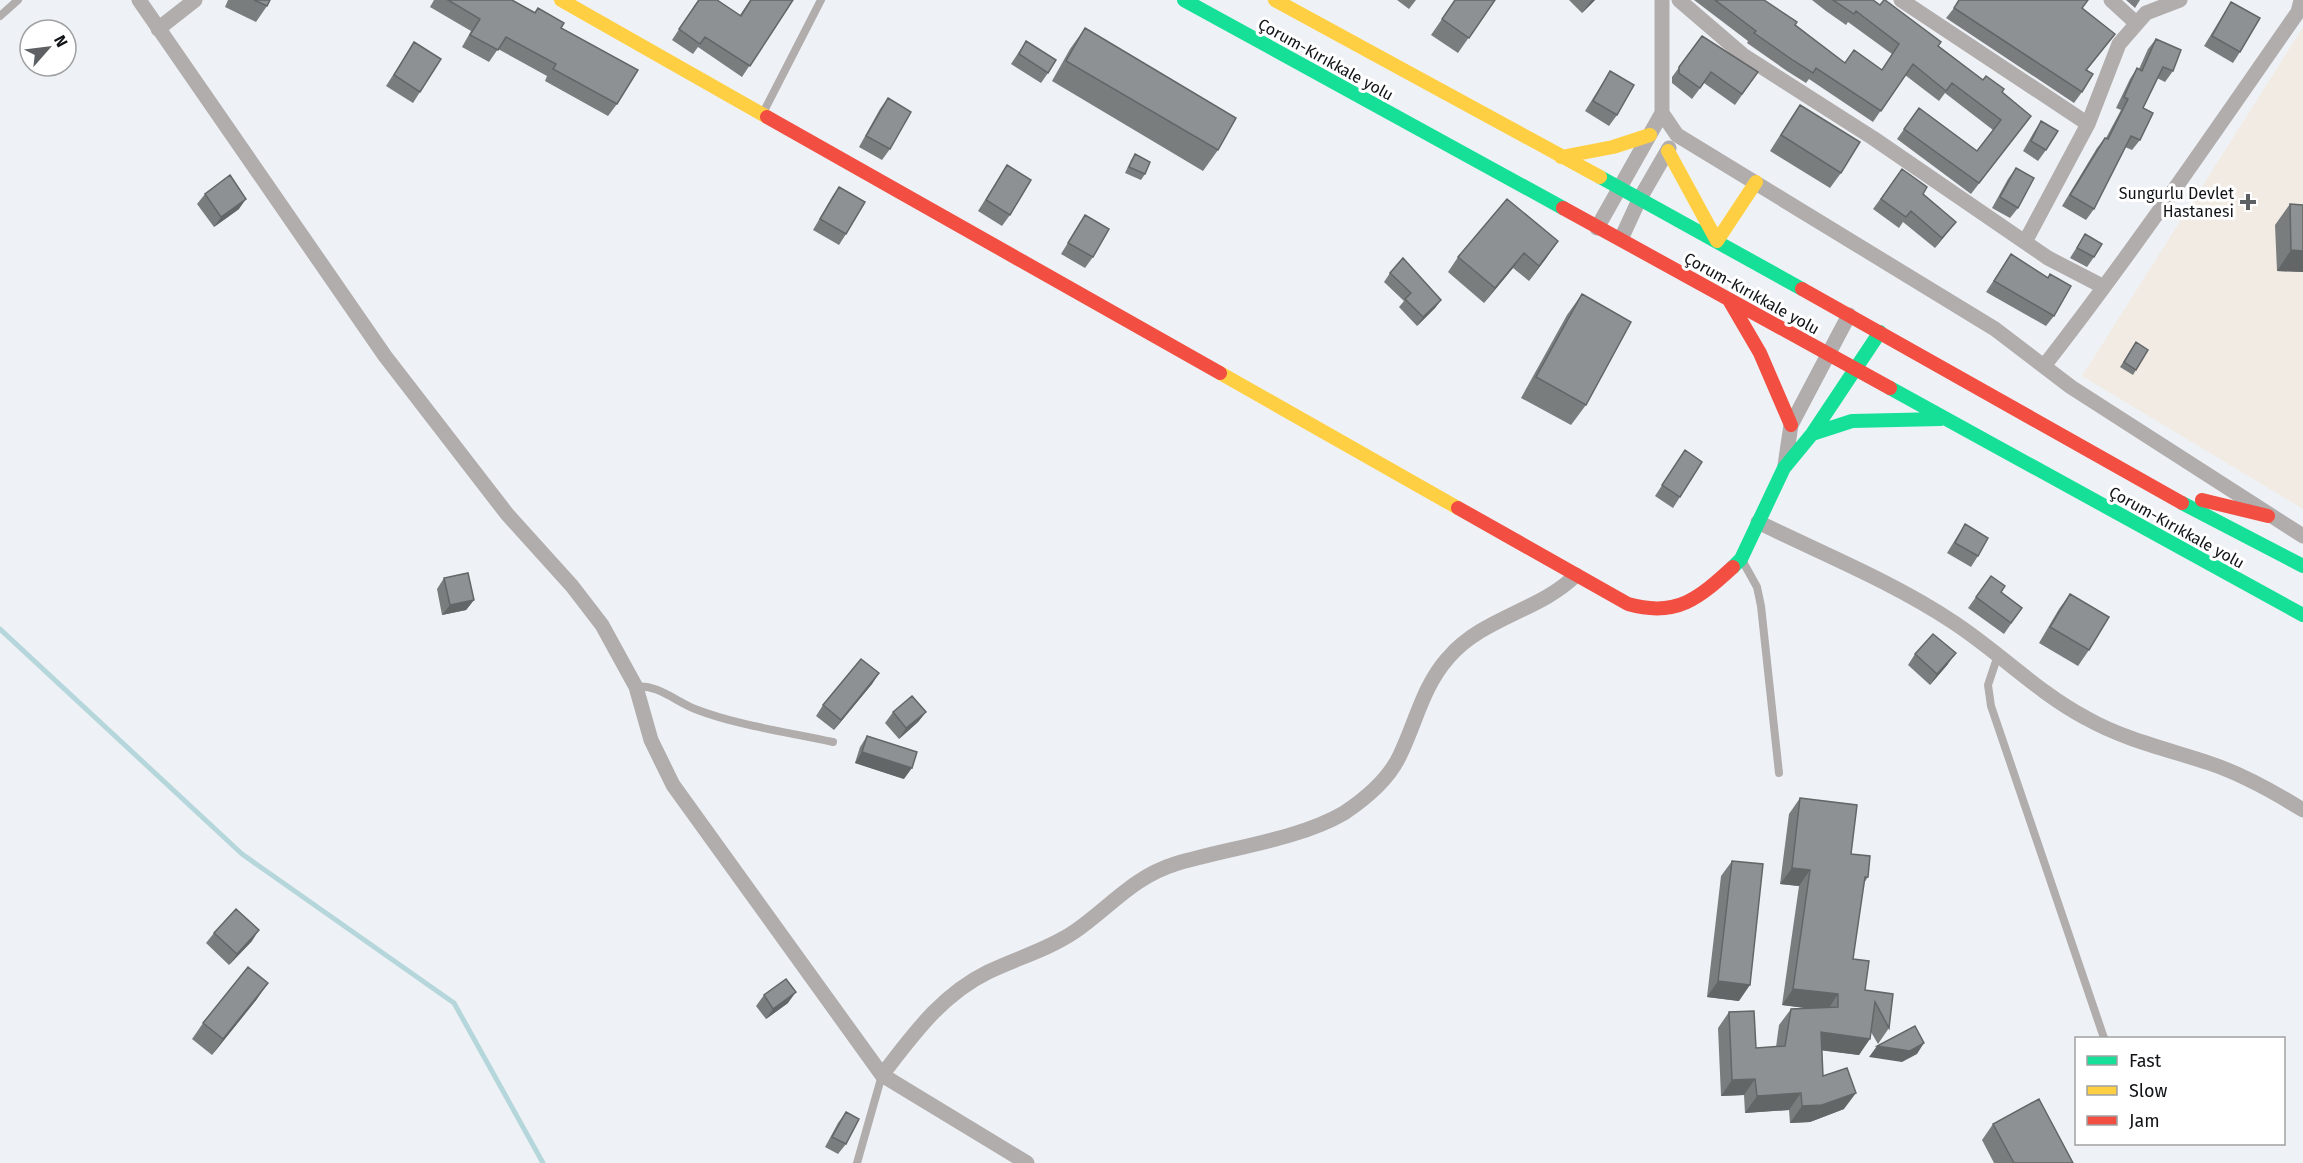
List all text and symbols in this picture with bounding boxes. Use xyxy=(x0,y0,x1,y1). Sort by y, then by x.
street label: Çorum-Kırıkkale yolu xyxy=(1254,14,1397,105)
north arrow xyxy=(18,18,78,78)
text: N xyxy=(50,32,72,50)
place label: Sungurlu Devlet Hastanesi xyxy=(2119,184,2234,221)
marker: Sungurlu Devlet Hastanesi xyxy=(2239,193,2257,211)
street label: Çorum-Kırıkkale yolu xyxy=(1680,248,1823,339)
street label: Çorum-Kırıkkale yolu xyxy=(2105,482,2248,573)
legend xyxy=(2075,1037,2285,1145)
text: Fast xyxy=(2129,1050,2162,1072)
text: Slow xyxy=(2129,1080,2168,1102)
text: Jam xyxy=(2129,1110,2160,1132)

